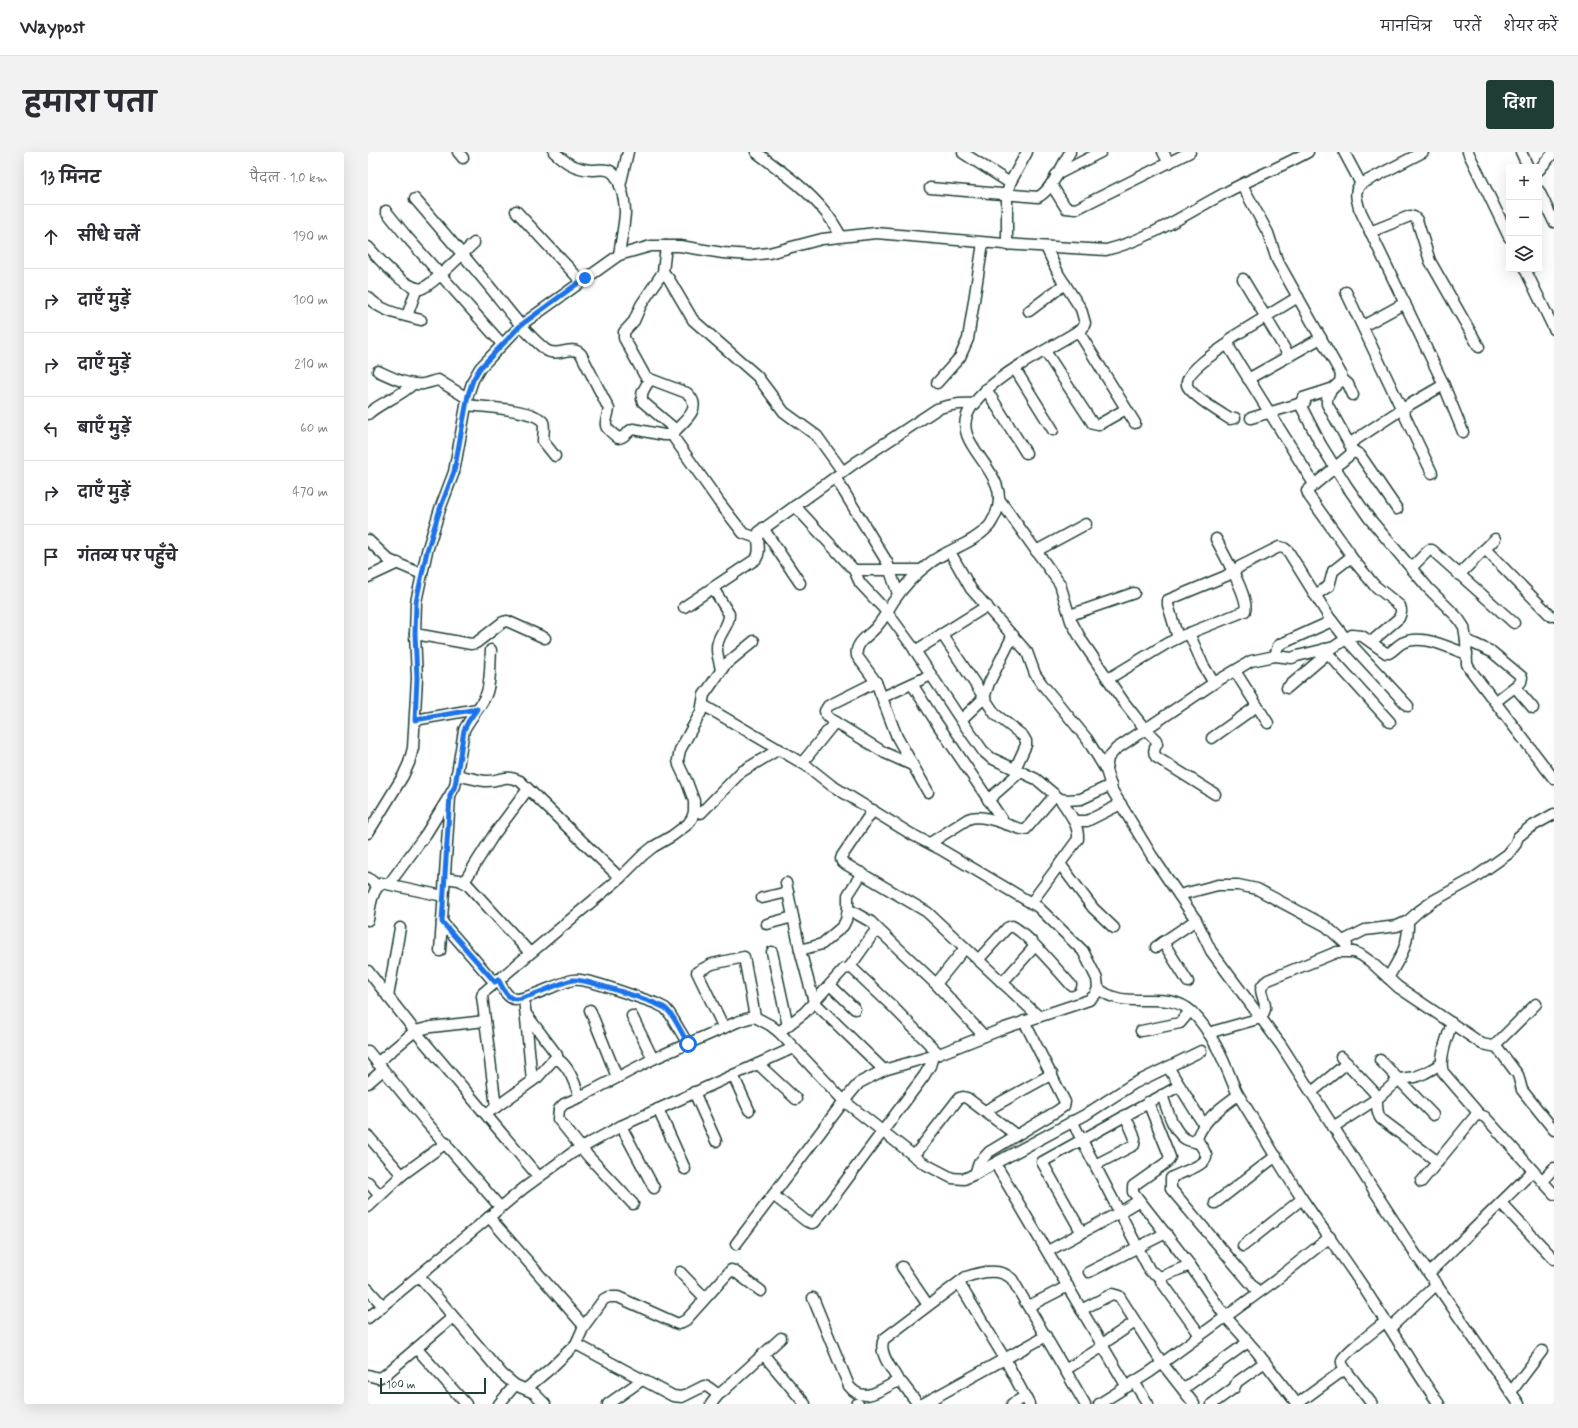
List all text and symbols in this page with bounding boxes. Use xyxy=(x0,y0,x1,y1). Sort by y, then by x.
text: Waypost xyxy=(20,15,85,40)
text: मानचित्र xyxy=(1380,18,1432,36)
text: परतें xyxy=(1454,18,1481,36)
text: शेयर करें xyxy=(1503,18,1558,36)
button: दिशा xyxy=(1486,80,1554,129)
text: हमारा पता xyxy=(24,86,156,123)
map controls xyxy=(1506,164,1542,272)
button: + xyxy=(1506,164,1542,200)
text: 13 मिनट xyxy=(40,167,101,189)
text: पैदल · 1.0 km xyxy=(250,170,328,187)
button: − xyxy=(1506,200,1542,236)
icon: ahead xyxy=(40,226,62,248)
text: सीधे चलें xyxy=(78,227,140,247)
text: 190 m xyxy=(293,228,328,245)
button: layers xyxy=(1506,236,1542,272)
route end xyxy=(576,269,594,287)
icon: right xyxy=(40,290,62,312)
text: दाएँ मुड़ें xyxy=(78,291,130,311)
text: 100 m xyxy=(293,292,328,309)
icon: right xyxy=(40,354,62,376)
text: दाएँ मुड़ें xyxy=(78,355,130,375)
text: 210 m xyxy=(294,356,328,373)
icon: left xyxy=(40,418,62,440)
text: बाएँ मुड़ें xyxy=(78,419,131,439)
text: 60 m xyxy=(300,420,328,437)
icon: right xyxy=(40,482,62,504)
text: दाएँ मुड़ें xyxy=(78,483,130,503)
text: 470 m xyxy=(292,484,328,501)
icon: arrive xyxy=(40,546,62,568)
text: गंतव्य पर पहुँचे xyxy=(78,547,177,567)
route start xyxy=(679,1035,697,1053)
scale bar xyxy=(380,1376,486,1395)
text: 100 m xyxy=(386,1378,416,1392)

